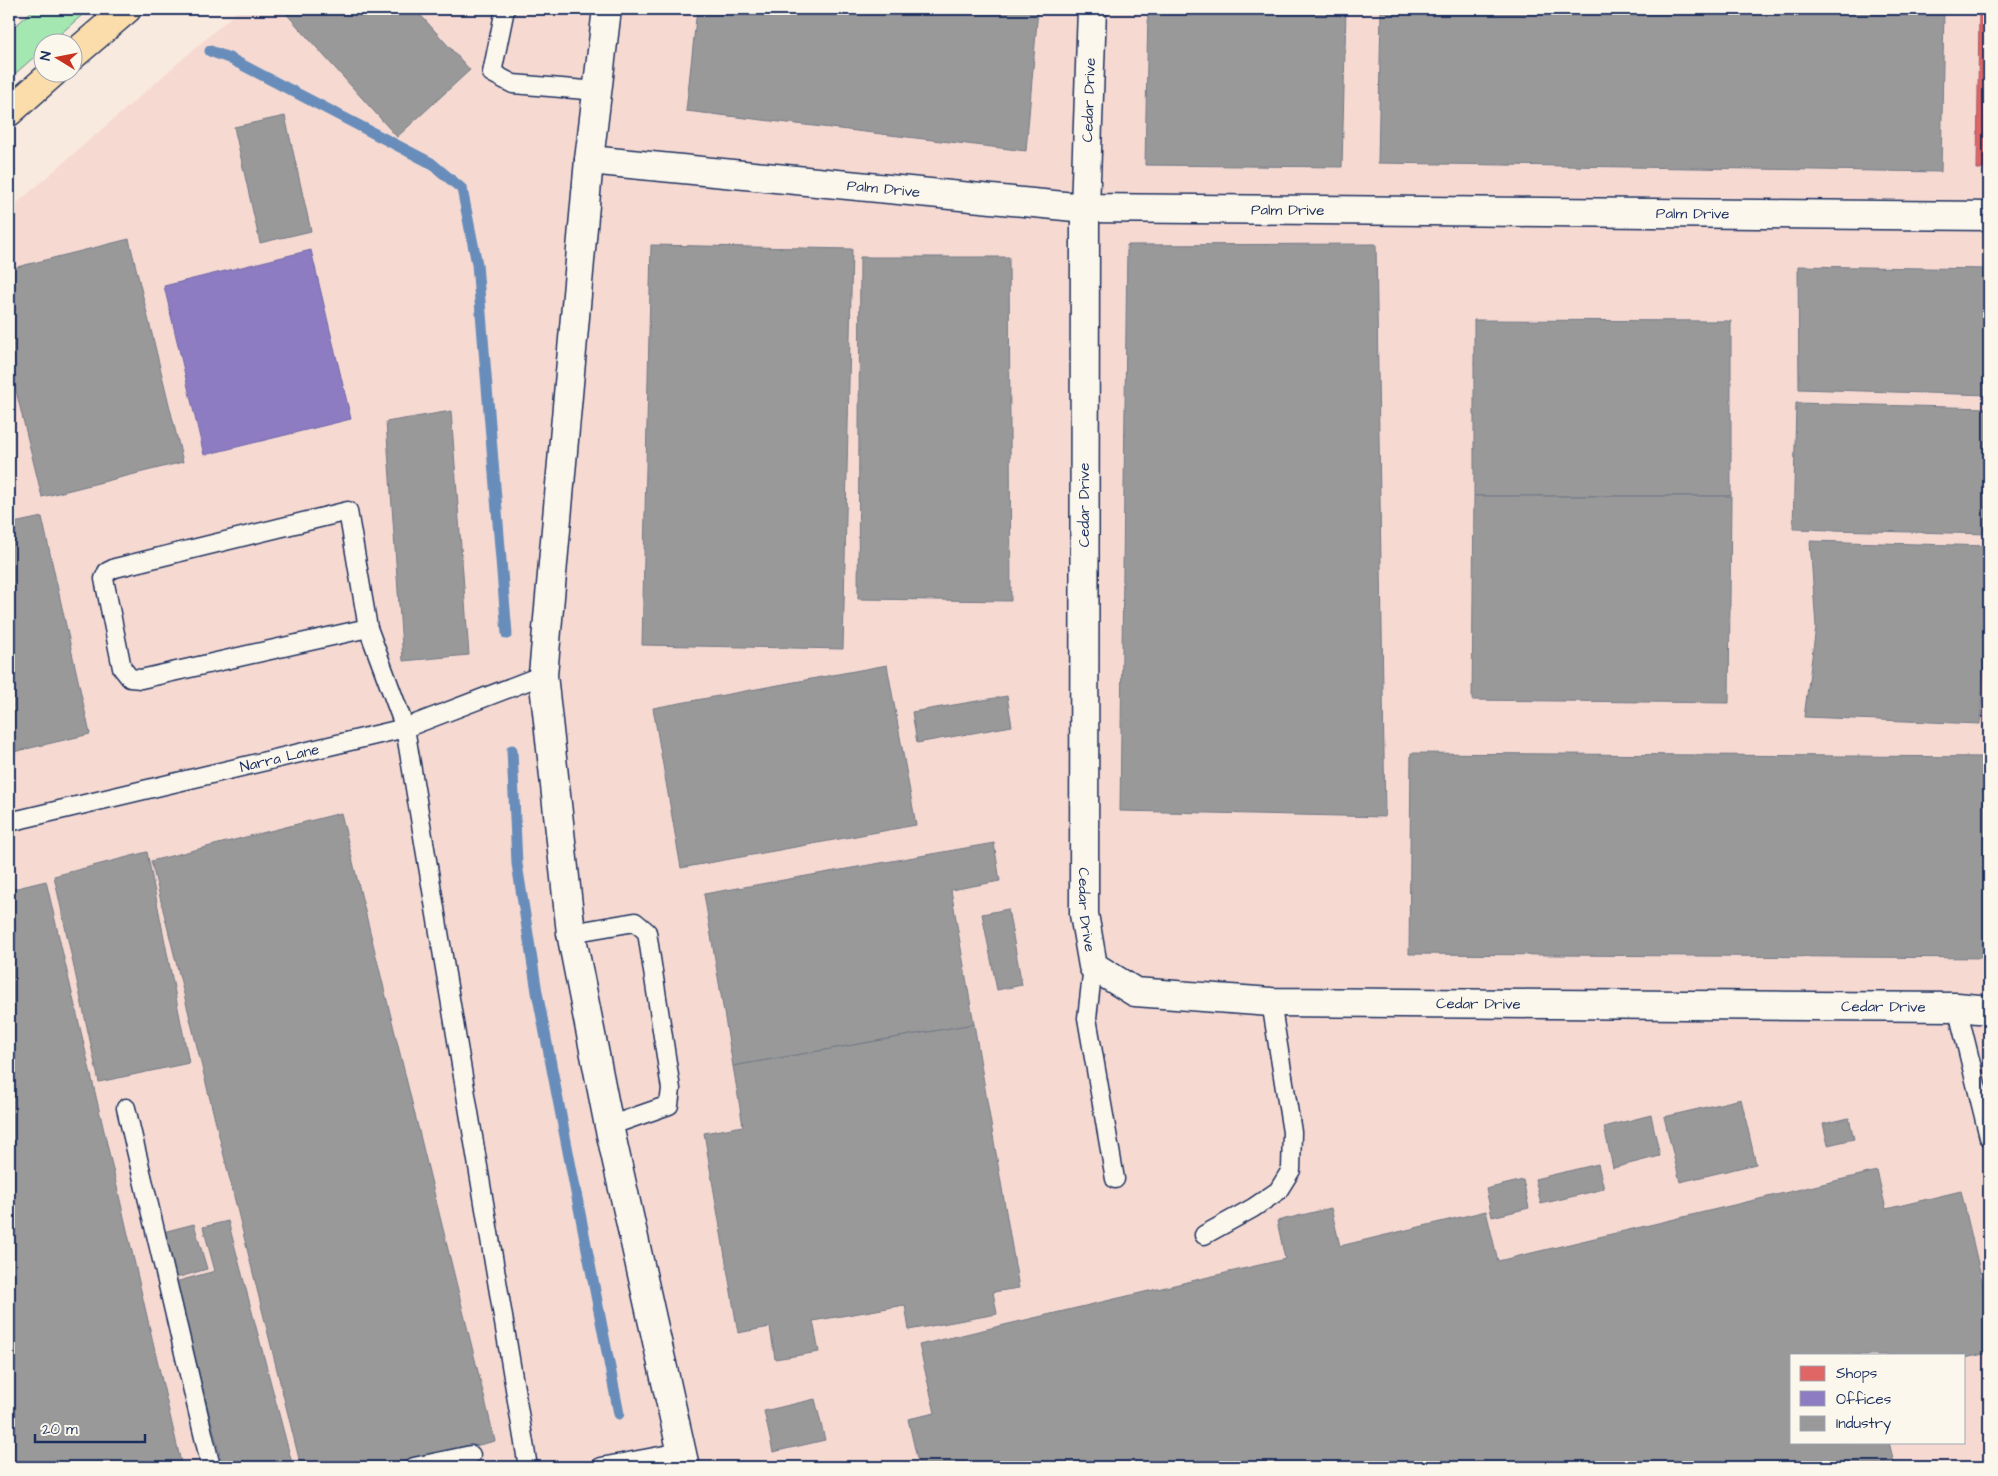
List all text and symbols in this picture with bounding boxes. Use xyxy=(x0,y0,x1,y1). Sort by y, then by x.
north arrow xyxy=(32,32,82,82)
text: N xyxy=(36,50,57,62)
street label: Cedar Drive xyxy=(1077,57,1101,143)
street label: Palm Drive xyxy=(846,175,921,203)
street label: Palm Drive xyxy=(1251,199,1325,221)
street label: Palm Drive xyxy=(1656,203,1729,224)
street label: Cedar Drive xyxy=(1074,463,1095,547)
street label: Narra Lane xyxy=(238,738,321,777)
street label: Cedar Drive xyxy=(1073,868,1101,953)
street label: Cedar Drive xyxy=(1436,993,1521,1014)
street label: Cedar Drive xyxy=(1841,996,1926,1017)
legend xyxy=(1790,1354,1966,1444)
text: Shops xyxy=(1836,1363,1878,1384)
text: Offices xyxy=(1836,1389,1892,1410)
scale bar xyxy=(35,1411,145,1443)
text: Industry xyxy=(1836,1413,1891,1435)
text: 20 m xyxy=(42,1419,78,1440)

